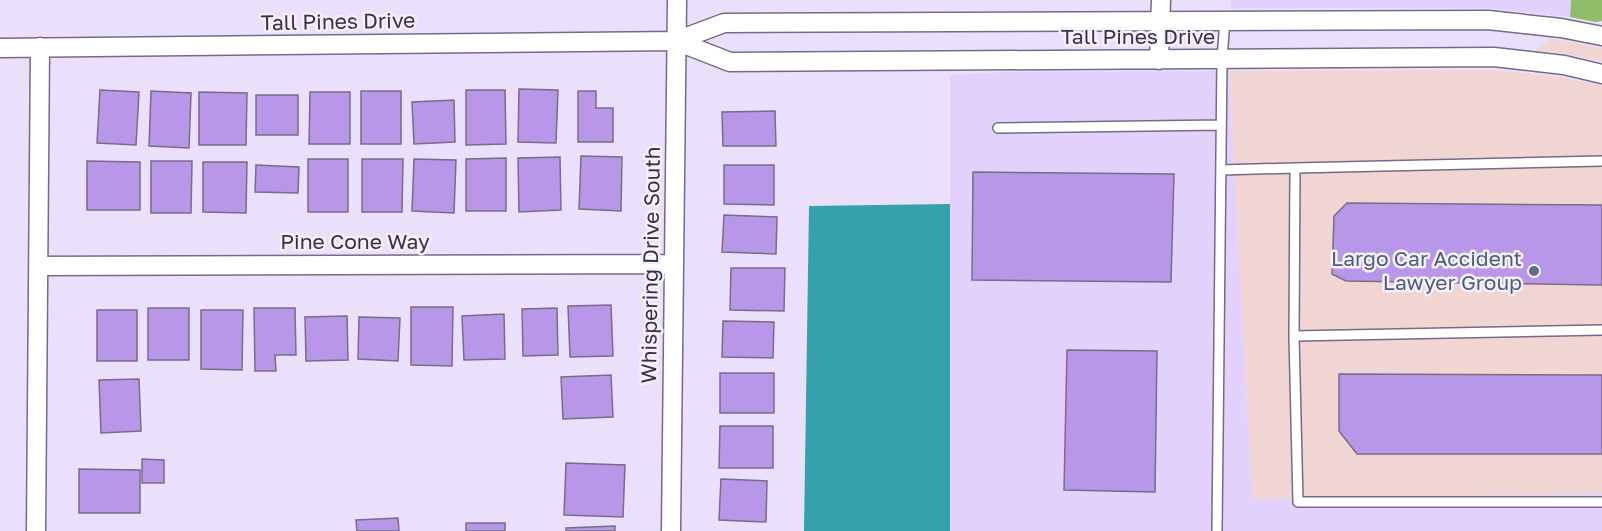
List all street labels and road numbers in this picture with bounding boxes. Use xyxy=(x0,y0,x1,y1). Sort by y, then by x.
street label: Tall Pines Drive xyxy=(260,7,415,35)
street label: Tall Pines Drive xyxy=(1061,23,1215,49)
street label: Whispering Drive South xyxy=(635,146,665,384)
street label: Pine Cone Way xyxy=(280,228,430,254)

